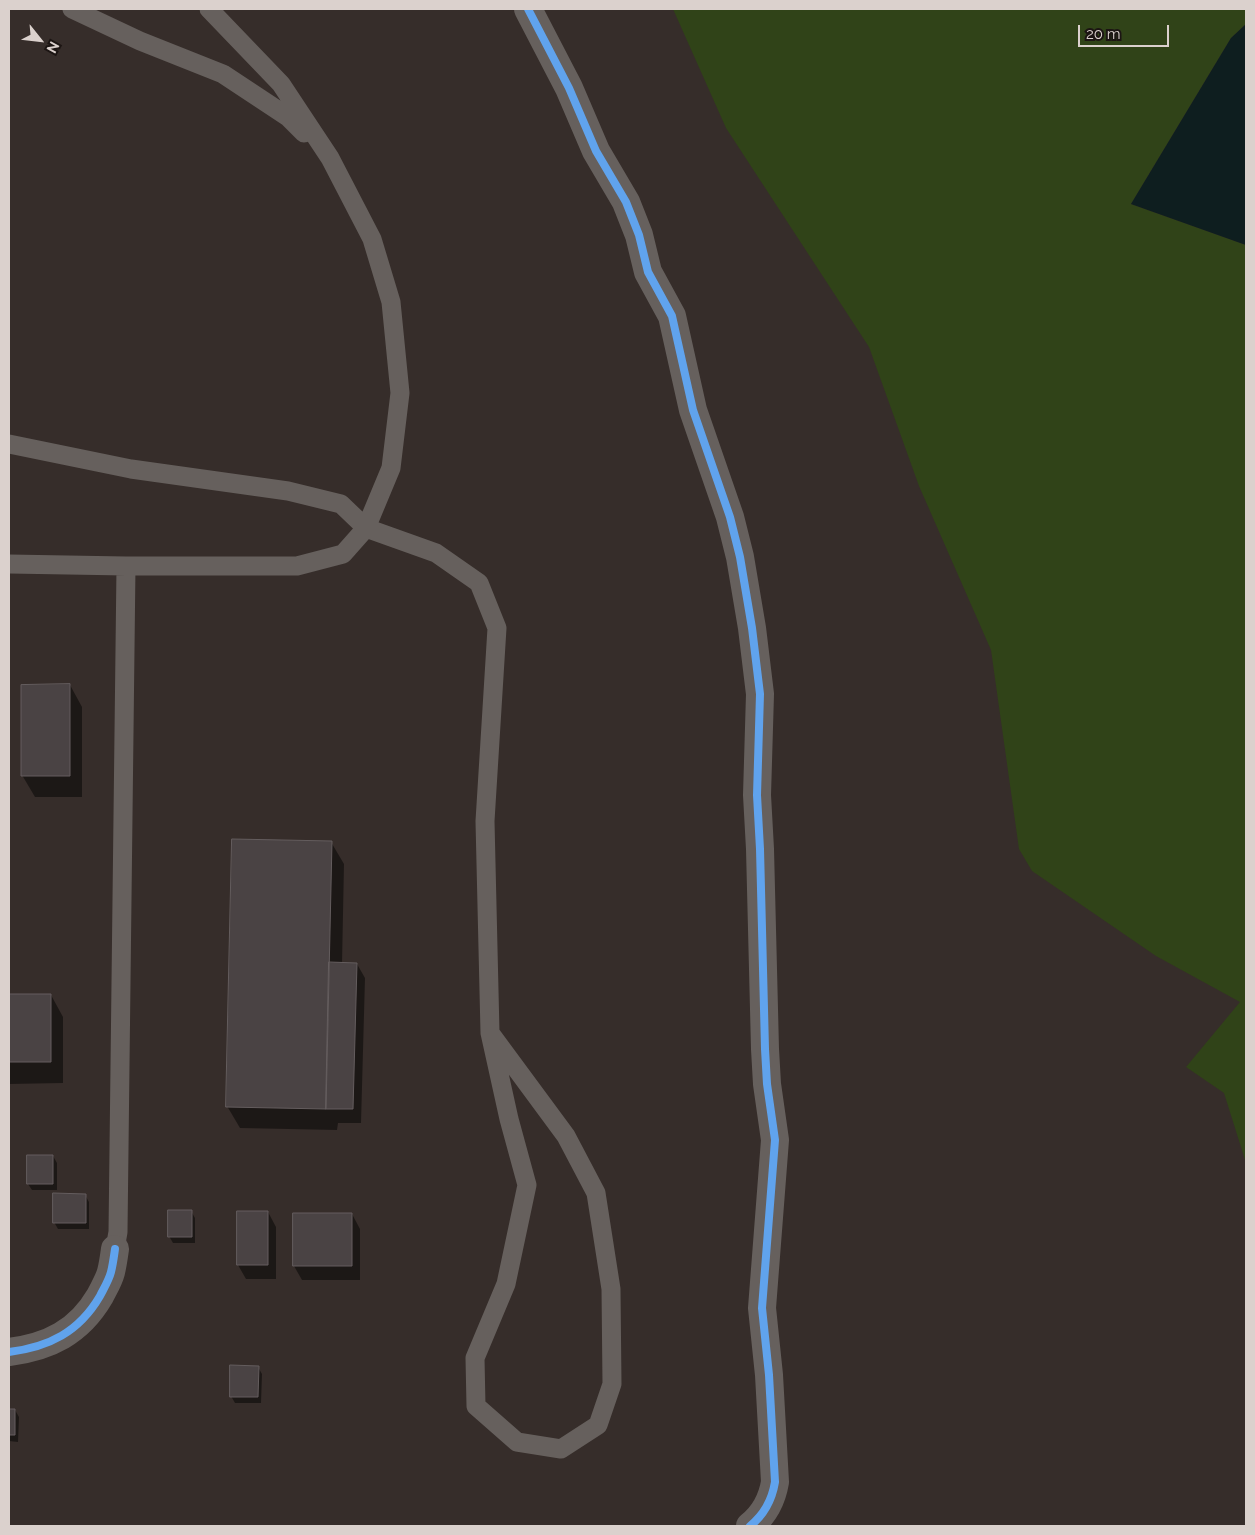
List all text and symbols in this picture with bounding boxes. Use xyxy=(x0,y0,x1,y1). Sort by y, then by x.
north arrow xyxy=(15,15,65,65)
scale bar xyxy=(1080,15,1171,47)
text: 20 m xyxy=(1086,25,1121,43)
text: N xyxy=(44,39,63,56)

